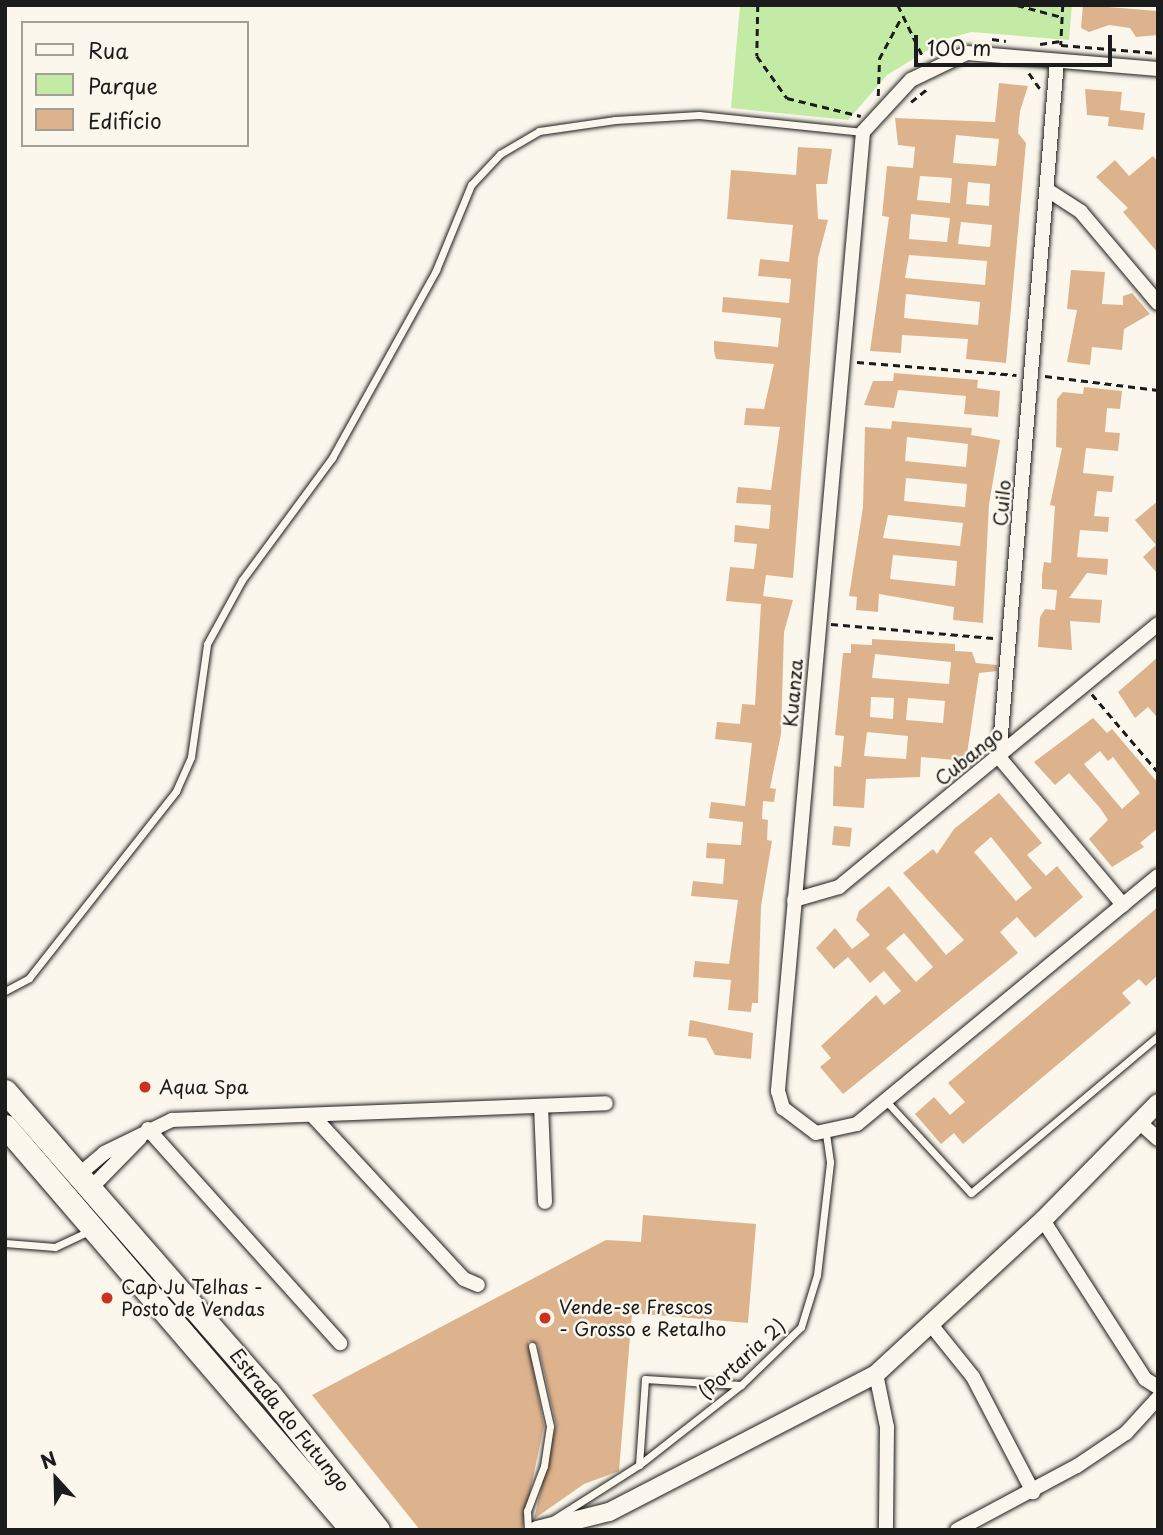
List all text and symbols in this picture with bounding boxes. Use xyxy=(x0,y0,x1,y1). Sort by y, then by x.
legend xyxy=(21,21,248,147)
scale bar xyxy=(918,21,1116,65)
text: 100 m xyxy=(927,31,991,63)
text: Rua xyxy=(88,34,128,66)
text: Parque xyxy=(88,69,158,101)
text: Edifício xyxy=(88,104,162,136)
street label: Cuilo xyxy=(989,479,1015,527)
street label: Kuanza xyxy=(779,658,807,728)
street label: Cubango xyxy=(930,722,1008,790)
place label: Aqua Spa xyxy=(159,1076,248,1098)
marker: Aqua Spa xyxy=(137,1079,153,1095)
place label: Cap Ju Telhas - Posto de Vendas xyxy=(121,1276,268,1320)
marker: Cap Ju Telhas - Posto de Vendas xyxy=(99,1290,115,1306)
place label: Vende-se Frescos - Grosso e Retalho xyxy=(559,1296,728,1340)
marker: Vende-se Frescos - Grosso e Retalho xyxy=(537,1310,553,1326)
street label: (Portaria 2) xyxy=(694,1314,790,1404)
street label: Estrada do Futungo xyxy=(225,1344,355,1496)
north arrow xyxy=(21,1444,91,1514)
text: N xyxy=(36,1444,60,1475)

